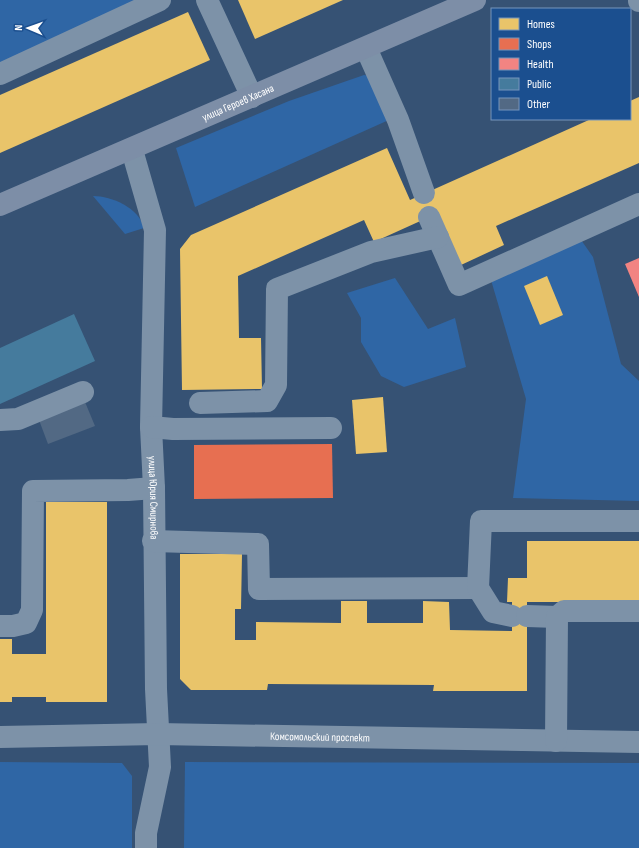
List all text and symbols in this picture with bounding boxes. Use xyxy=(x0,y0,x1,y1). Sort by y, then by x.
north arrow xyxy=(8,8,48,48)
legend xyxy=(491,8,631,120)
text: Homes xyxy=(527,17,555,32)
text: N xyxy=(12,24,25,31)
text: Shops xyxy=(527,37,552,52)
text: Health xyxy=(527,57,554,72)
text: Public xyxy=(527,77,552,92)
street label: улица Героев Хасана xyxy=(200,81,276,124)
text: Other xyxy=(527,97,551,112)
street label: улица Юрия Смирнова xyxy=(146,455,161,540)
street label: Комсомольский проспект xyxy=(270,729,370,744)

